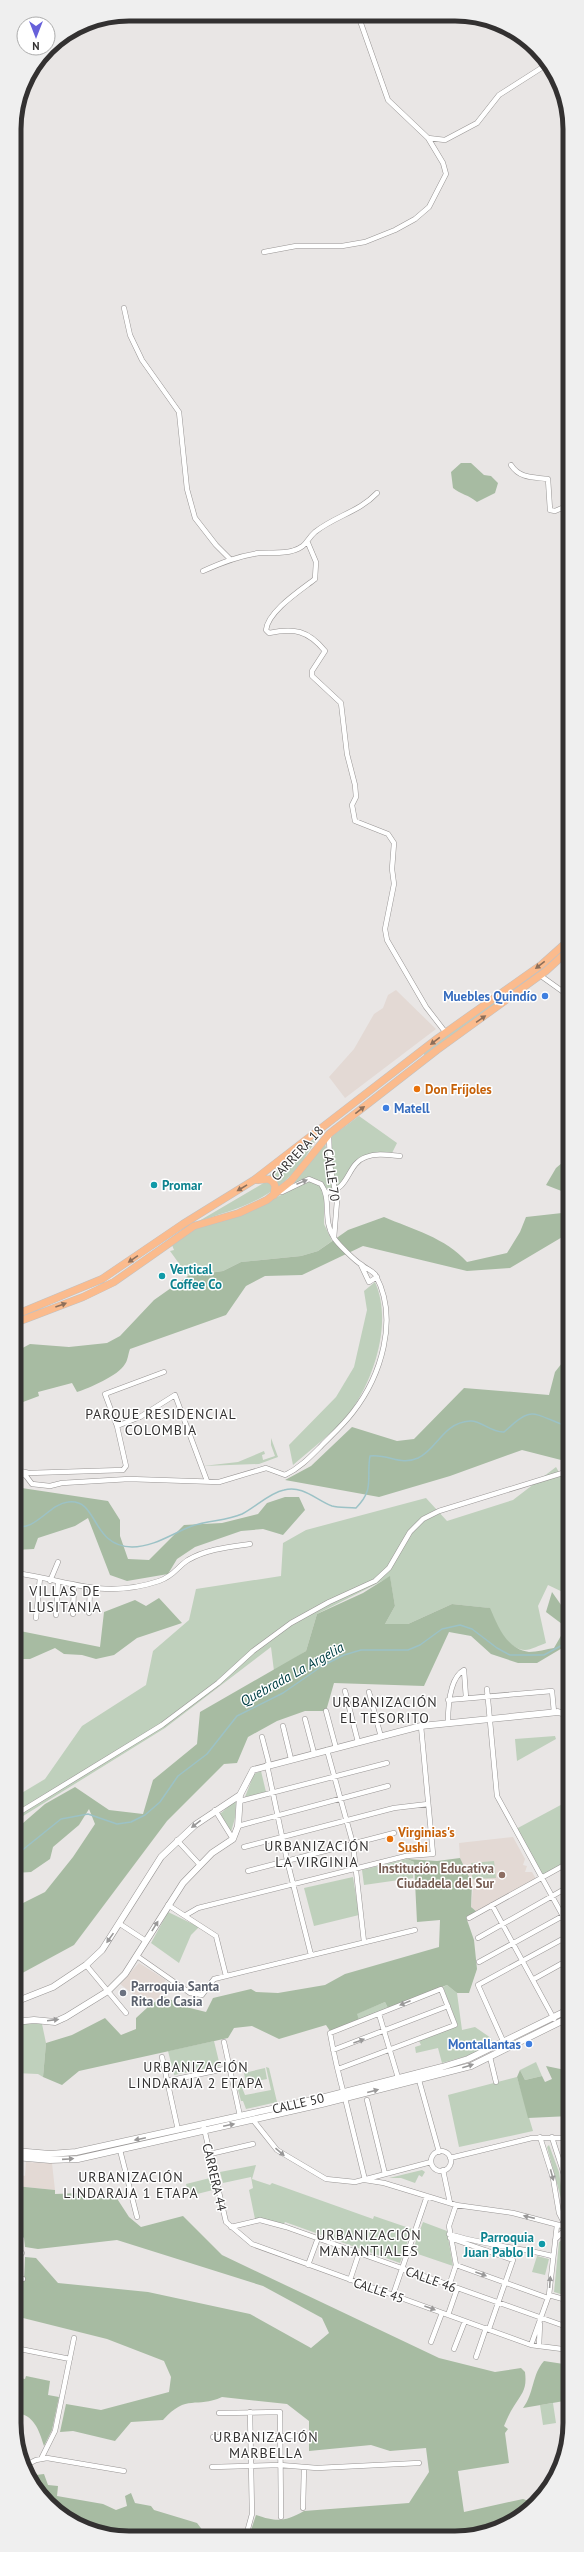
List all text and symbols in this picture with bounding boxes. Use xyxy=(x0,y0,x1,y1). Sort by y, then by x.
north arrow xyxy=(16,16,56,56)
text: N xyxy=(32,39,40,53)
one-way arrow xyxy=(535,961,546,970)
place label: Muebles Quindío xyxy=(443,988,537,1005)
marker: Muebles Quindío xyxy=(540,991,550,1001)
one-way arrow xyxy=(475,1015,486,1023)
one-way arrow xyxy=(429,1037,440,1046)
place label: Don Fríjoles xyxy=(425,1081,492,1098)
marker: Don Fríjoles xyxy=(412,1084,422,1094)
place label: Matell xyxy=(394,1100,430,1117)
marker: Matell xyxy=(381,1103,391,1113)
one-way arrow xyxy=(354,1106,365,1114)
street label: CARRERA 18 xyxy=(268,1122,327,1184)
street label: CALLE 70 xyxy=(319,1148,344,1202)
place label: Promar xyxy=(162,1177,203,1194)
one-way arrow xyxy=(296,1178,308,1184)
marker: Promar xyxy=(149,1180,159,1190)
one-way arrow xyxy=(236,1184,248,1191)
one-way arrow xyxy=(128,1255,139,1263)
place label: Vertical Coffee Co xyxy=(169,1261,222,1293)
marker: Vertical Coffee Co xyxy=(157,1271,167,1281)
one-way arrow xyxy=(55,1302,67,1308)
district label: PARQUE RESIDENCIAL COLOMBIA xyxy=(85,1405,237,1439)
district label: VILLAS DE LUSITANIA xyxy=(28,1582,102,1616)
water label: Quebrada La Argelia xyxy=(237,1638,347,1710)
district label: URBANIZACIÓN EL TESORITO xyxy=(332,1693,438,1727)
one-way arrow xyxy=(191,1820,202,1829)
place label: Virginias's Sushi xyxy=(397,1824,455,1856)
marker: Virginias's Sushi xyxy=(385,1834,395,1844)
district label: URBANIZACIÓN LA VIRGINIA xyxy=(264,1837,370,1871)
place label: Institución Educativa Ciudadela del Sur xyxy=(378,1860,494,1892)
marker: Institución Educativa Ciudadela del Sur xyxy=(497,1870,507,1880)
one-way arrow xyxy=(152,1920,159,1932)
one-way arrow xyxy=(106,1933,114,1943)
place label: Parroquia Santa Rita de Casia xyxy=(131,1978,219,2010)
marker: Parroquia Santa Rita de Casia xyxy=(118,1988,128,1998)
one-way arrow xyxy=(398,2001,410,2007)
one-way arrow xyxy=(47,2017,60,2024)
place label: Montallantas xyxy=(448,2036,522,2053)
one-way arrow xyxy=(354,2037,366,2043)
marker: Montallantas xyxy=(524,2039,534,2049)
district label: URBANIZACIÓN LINDARAJA 2 ETAPA xyxy=(128,2058,264,2092)
one-way arrow xyxy=(462,2063,474,2069)
one-way arrow xyxy=(367,2088,379,2094)
street label: CALLE 50 xyxy=(271,2089,326,2118)
one-way arrow xyxy=(223,2121,235,2127)
one-way arrow xyxy=(134,2136,146,2142)
street label: CARRERA 44 xyxy=(198,2141,231,2213)
one-way arrow xyxy=(274,2147,285,2156)
one-way arrow xyxy=(62,2156,74,2163)
district label: URBANIZACIÓN LINDARAJA 1 ETAPA xyxy=(63,2168,199,2202)
one-way arrow xyxy=(549,2169,555,2181)
one-way arrow xyxy=(522,2213,535,2219)
district label: URBANIZACIÓN MANANTIALES xyxy=(316,2226,422,2260)
place label: Parroquia Juan Pablo II xyxy=(463,2229,534,2261)
marker: Parroquia Juan Pablo II xyxy=(537,2239,547,2249)
street label: CALLE 46 xyxy=(403,2262,459,2296)
one-way arrow xyxy=(475,2271,487,2277)
street label: CALLE 45 xyxy=(351,2274,407,2307)
one-way arrow xyxy=(546,2275,553,2288)
one-way arrow xyxy=(424,2306,436,2312)
district label: URBANIZACIÓN MARBELLA xyxy=(213,2428,319,2462)

